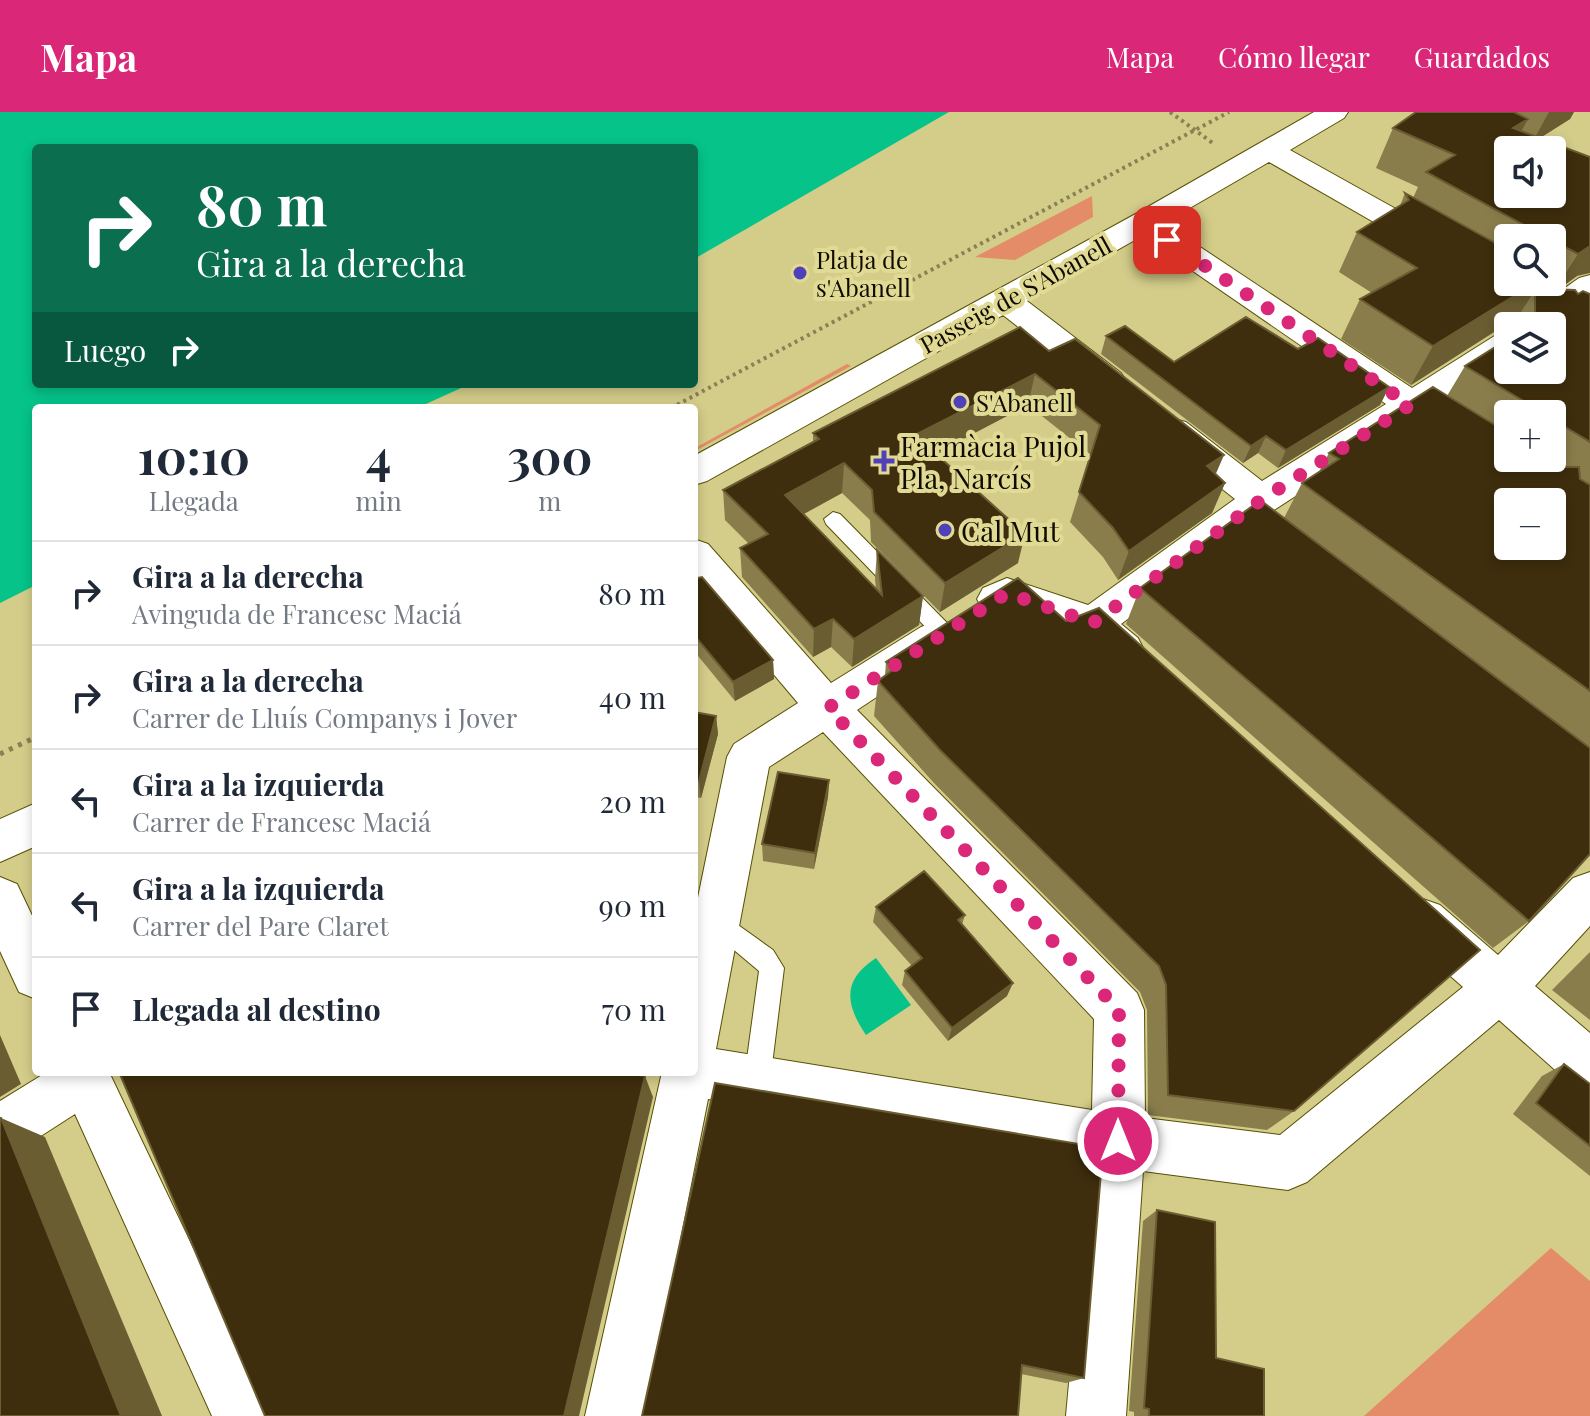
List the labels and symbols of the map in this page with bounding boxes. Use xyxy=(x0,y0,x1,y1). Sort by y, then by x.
pin xyxy=(1133,206,1201,274)
street label: Passeig de S'Abanell xyxy=(914,228,1117,360)
place label: Platja de s'Abanell xyxy=(816,243,911,303)
marker: Platja de s'Abanell xyxy=(791,264,809,282)
place label: S'Abanell xyxy=(976,386,1073,418)
marker: S'Abanell xyxy=(951,393,969,411)
place label: Farmàcia Pujol Pla, Narcís xyxy=(900,427,1086,496)
marker: Farmàcia Pujol Pla, Narcís xyxy=(875,452,893,470)
place label: Cal Mut xyxy=(961,512,1061,549)
marker: Cal Mut xyxy=(936,521,954,539)
position arrow xyxy=(1076,1099,1160,1183)

